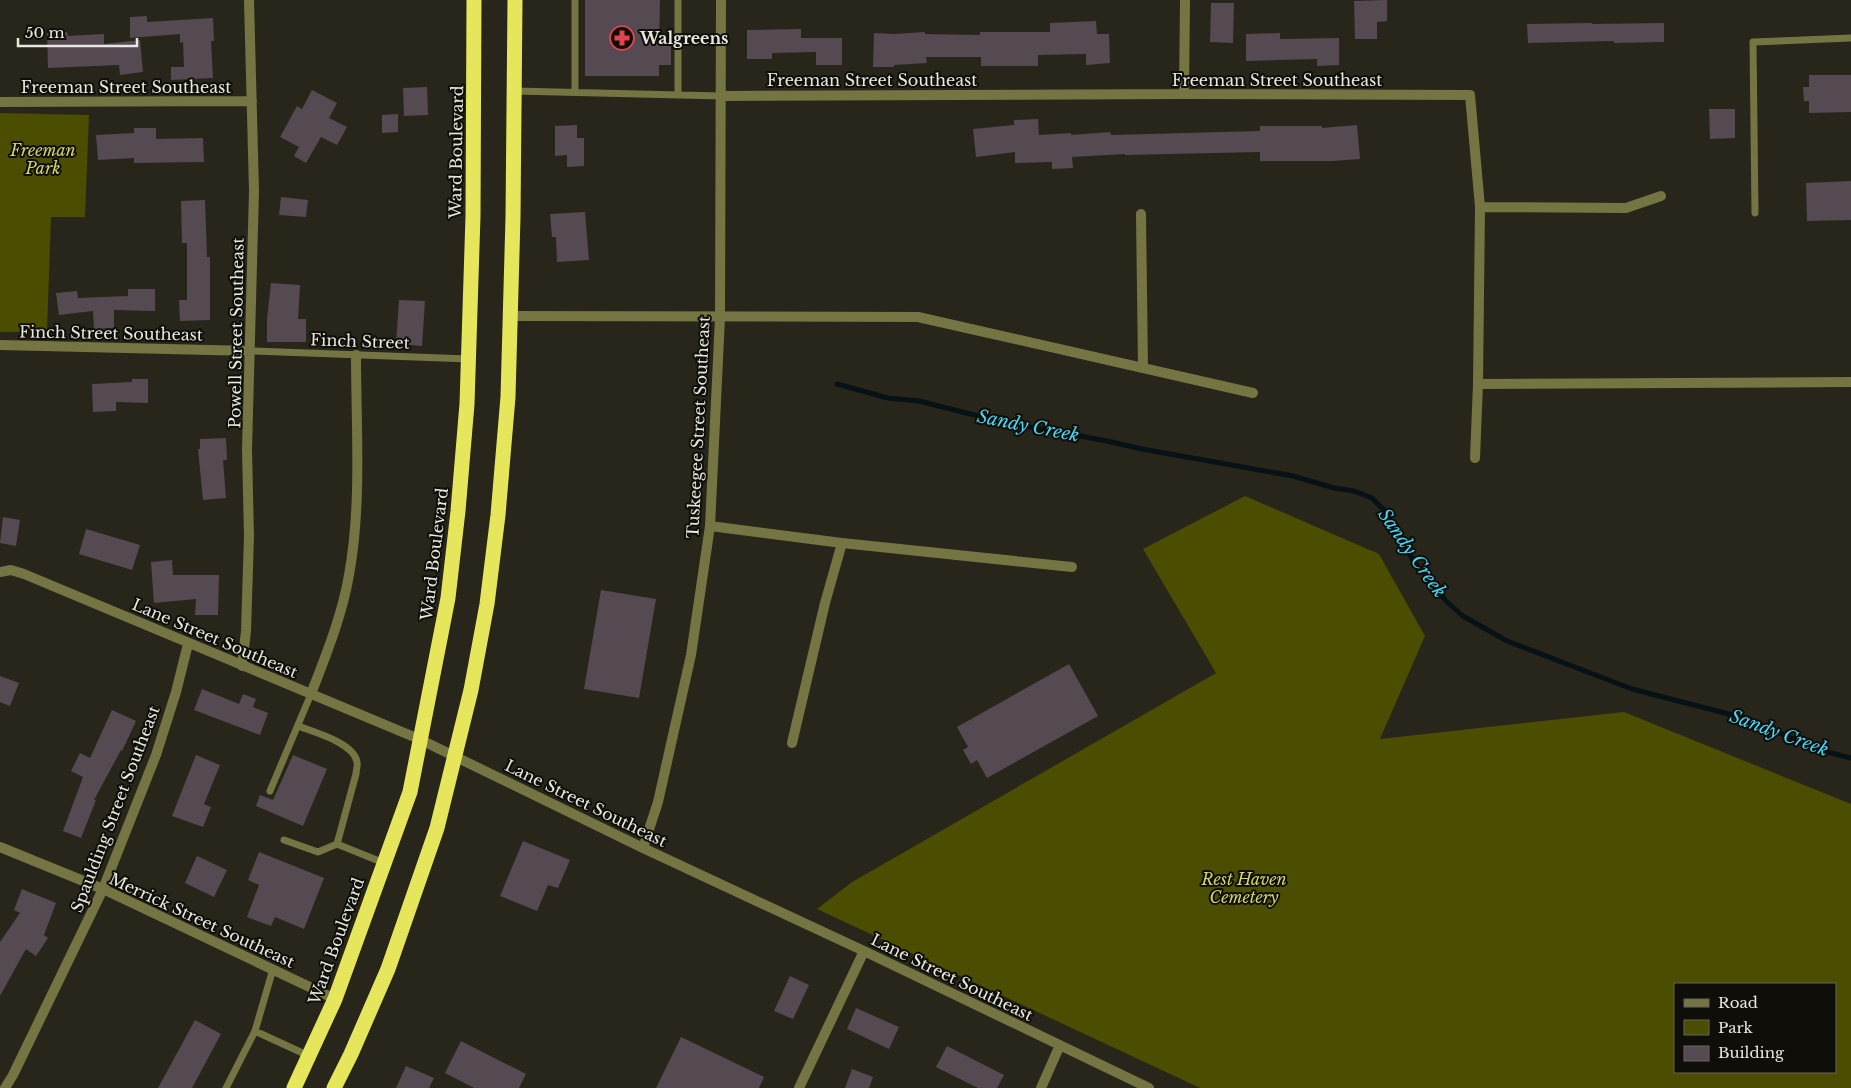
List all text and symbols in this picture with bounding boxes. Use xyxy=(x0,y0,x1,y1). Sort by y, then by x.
scale bar xyxy=(18,15,136,47)
text: 50 m xyxy=(25,23,65,42)
pharmacy icon: Walgreens xyxy=(609,25,635,51)
place label: Walgreens xyxy=(639,28,729,48)
street label: Freeman Street Southeast xyxy=(767,70,977,90)
street label: Freeman Street Southeast xyxy=(1172,70,1382,90)
street label: Freeman Street Southeast xyxy=(21,77,231,97)
street label: Ward Boulevard xyxy=(445,85,467,220)
park label: Freeman Park xyxy=(9,140,76,178)
street label: Powell Street Southeast xyxy=(224,237,248,429)
street label: Tuskeegee Street Southeast xyxy=(682,315,714,539)
street label: Finch Street Southeast xyxy=(19,321,203,345)
street label: Finch Street xyxy=(310,329,410,353)
water label: Sandy Creek xyxy=(975,405,1081,447)
street label: Ward Boulevard xyxy=(416,486,452,622)
water label: Sandy Creek xyxy=(1373,504,1451,602)
street label: Lane Street Southeast xyxy=(129,594,301,682)
street label: Spaulding Street Southeast xyxy=(66,703,164,915)
water label: Sandy Creek xyxy=(1727,705,1831,761)
street label: Lane Street Southeast xyxy=(502,755,670,851)
street label: Merrick Street Southeast xyxy=(106,868,298,972)
park label: Rest Haven Cemetery xyxy=(1200,869,1287,907)
street label: Ward Boulevard xyxy=(303,875,368,1008)
street label: Lane Street Southeast xyxy=(868,929,1036,1025)
legend xyxy=(1674,983,1836,1073)
text: Road xyxy=(1718,993,1758,1012)
text: Park xyxy=(1718,1018,1754,1037)
text: Building xyxy=(1718,1043,1785,1062)

